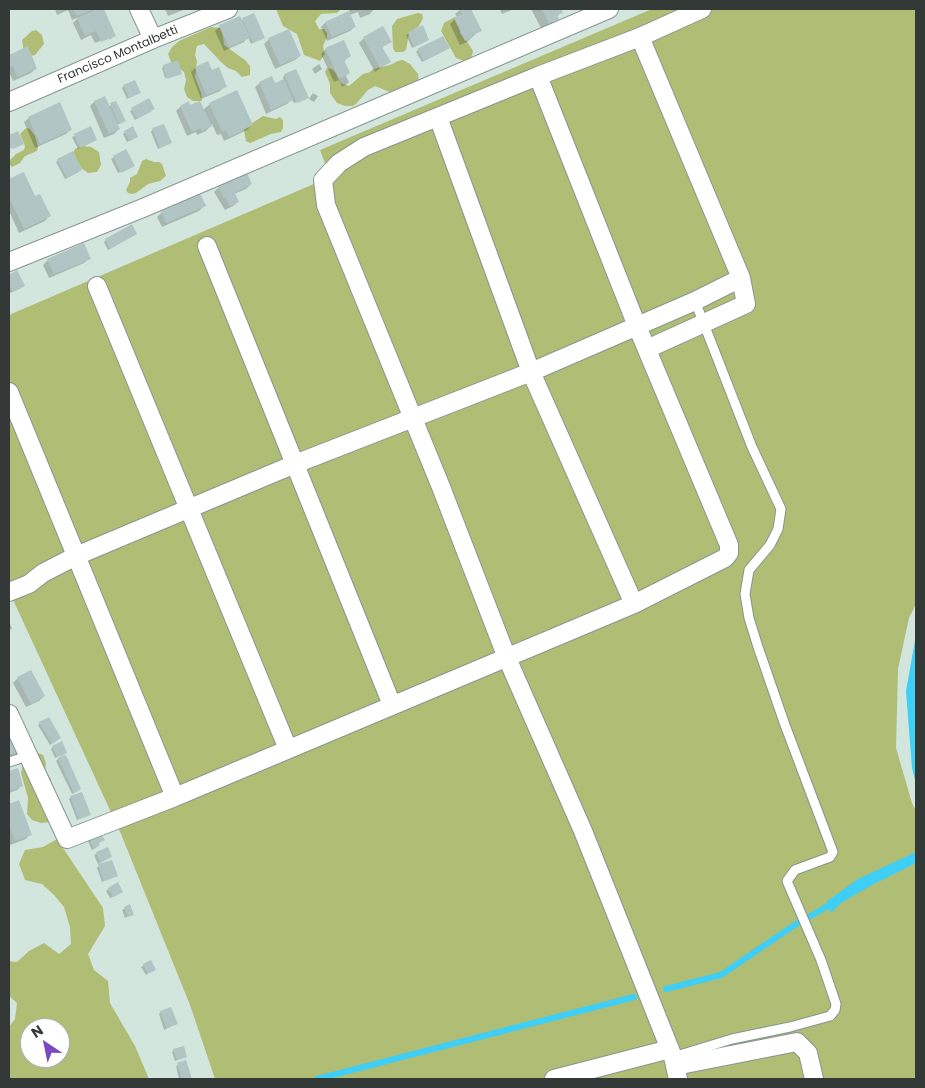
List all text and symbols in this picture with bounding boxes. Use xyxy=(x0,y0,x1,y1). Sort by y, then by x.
street label: Francisco Montalbetti xyxy=(56,23,180,87)
north arrow xyxy=(20,1018,70,1068)
text: N xyxy=(27,1020,47,1043)

